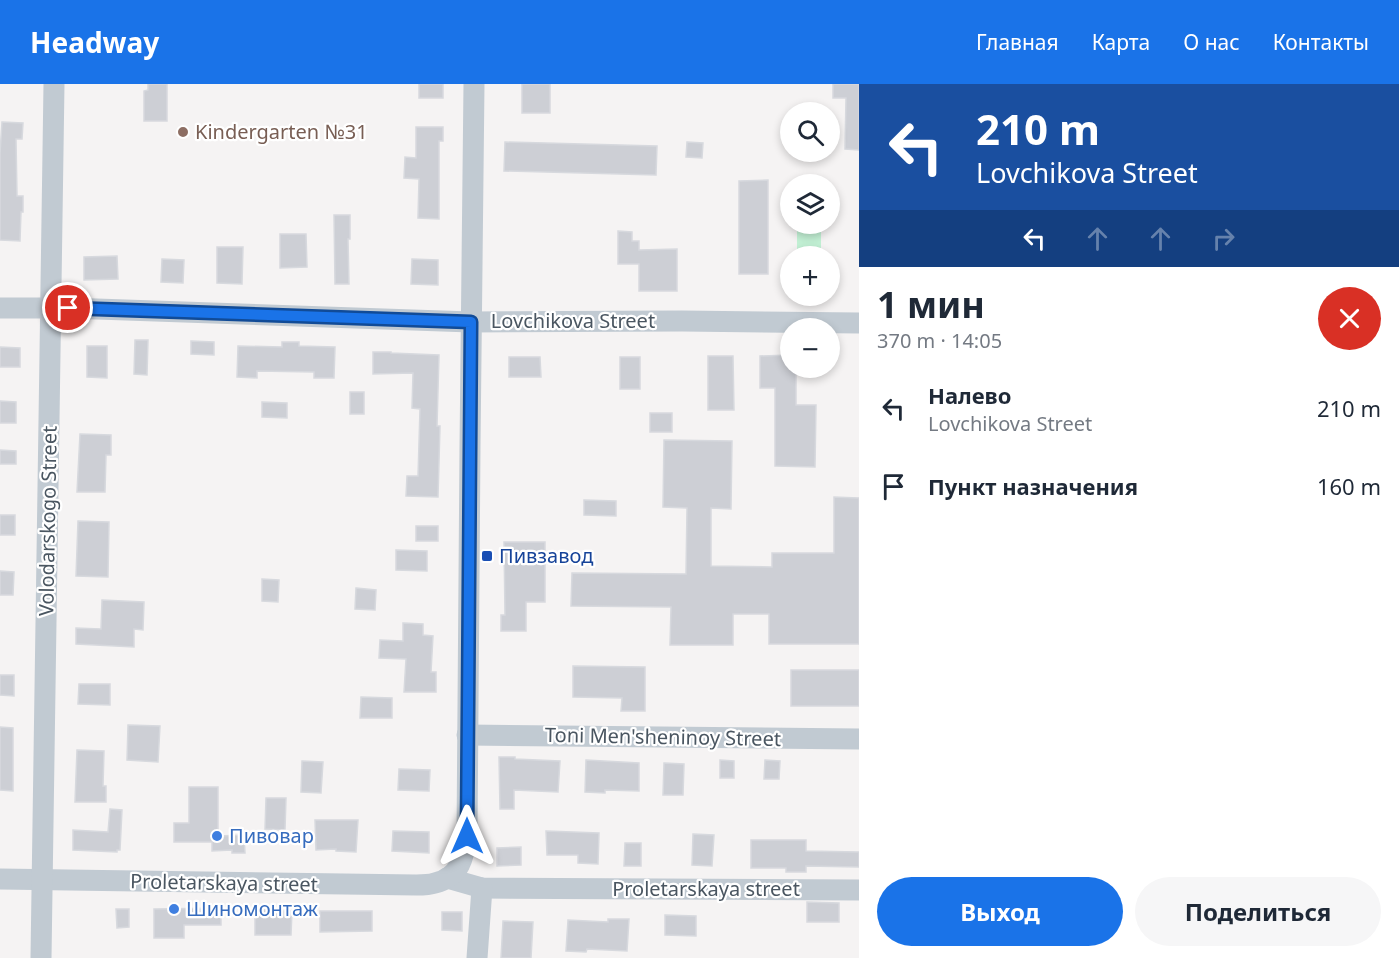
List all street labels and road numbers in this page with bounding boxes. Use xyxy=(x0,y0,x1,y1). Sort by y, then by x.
street label: Lovchikova Street xyxy=(491,307,655,334)
street label: Volodarskogo Street xyxy=(32,425,63,616)
street label: Toni Men'sheninoy Street xyxy=(545,721,781,752)
street label: Proletarskaya street xyxy=(130,867,318,898)
street label: Proletarskaya street xyxy=(612,875,800,902)

